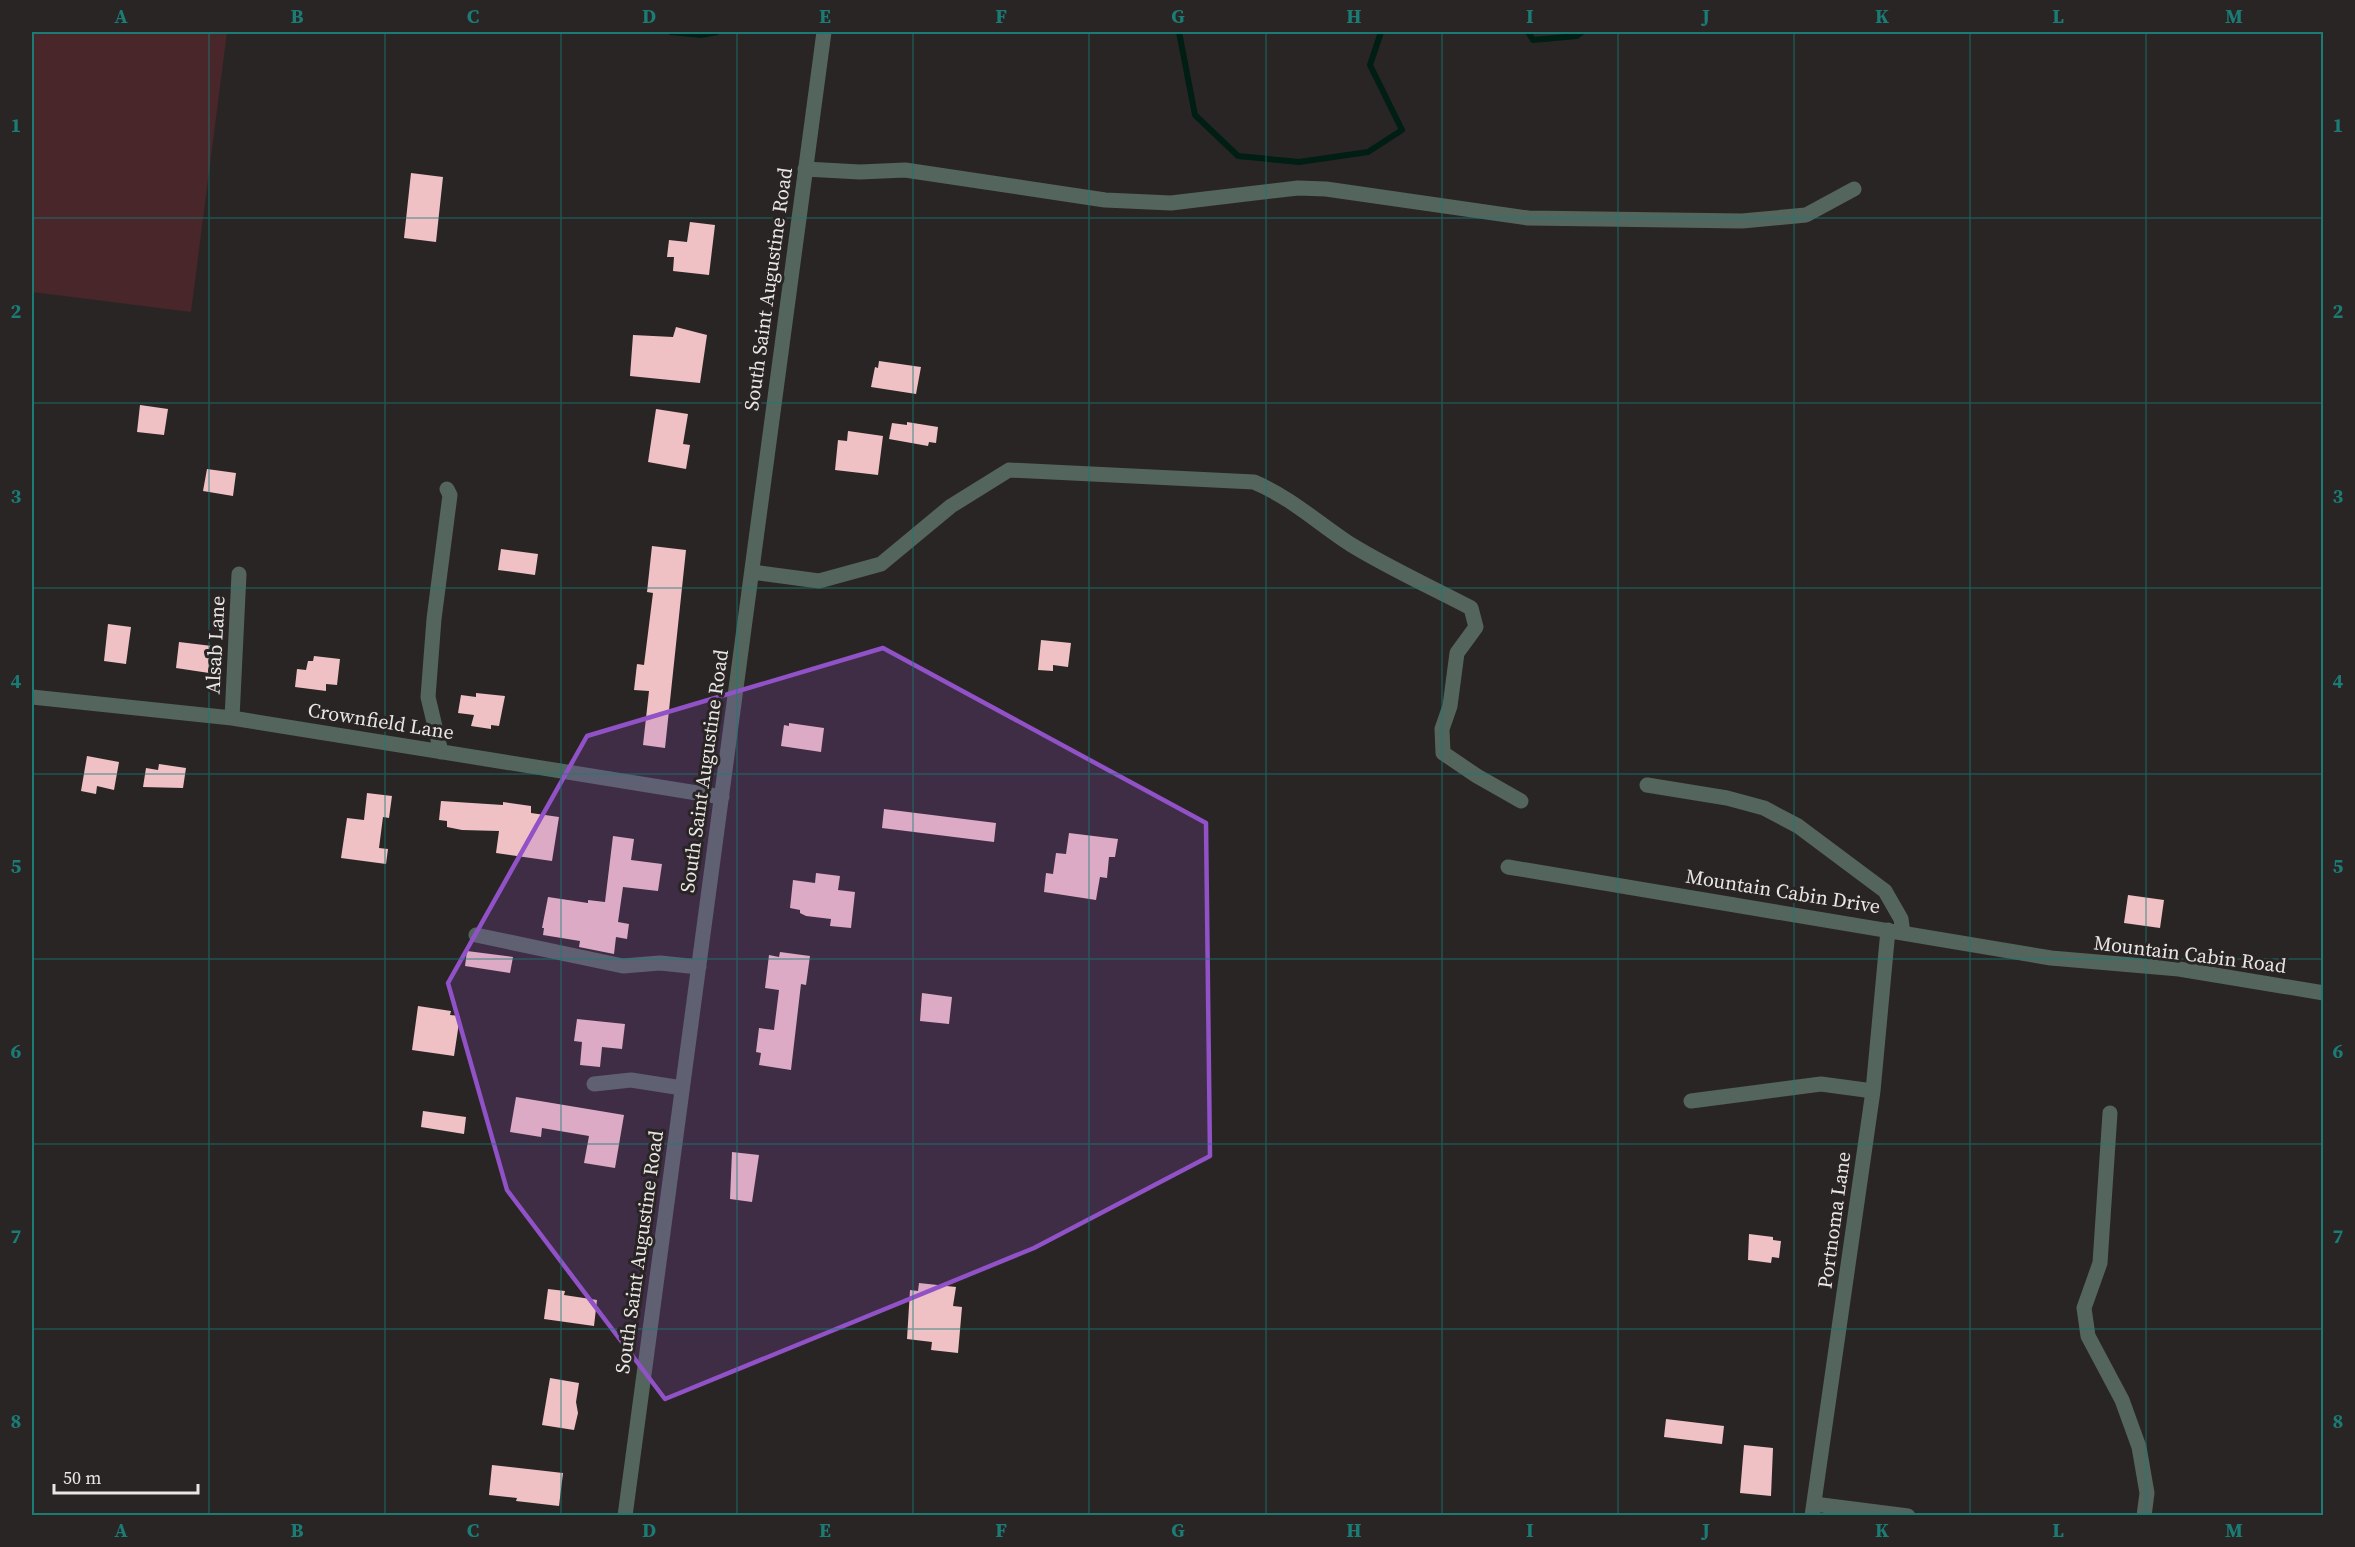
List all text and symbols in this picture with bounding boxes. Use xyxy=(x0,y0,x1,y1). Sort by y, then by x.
text: A xyxy=(114,2,128,30)
text: B xyxy=(290,2,304,30)
text: C xyxy=(467,2,479,30)
text: D xyxy=(642,2,656,30)
text: E xyxy=(819,2,831,30)
text: F xyxy=(995,2,1007,30)
text: G xyxy=(1171,2,1185,30)
text: H xyxy=(1346,2,1362,30)
text: I xyxy=(1526,2,1534,30)
text: J xyxy=(1700,2,1710,30)
text: K xyxy=(1875,2,1889,30)
text: L xyxy=(2052,2,2064,30)
text: M xyxy=(2225,2,2243,30)
text: 1 xyxy=(11,111,21,139)
text: 1 xyxy=(2333,111,2343,139)
street label: South Saint Augustine Road xyxy=(737,165,799,412)
text: 2 xyxy=(11,297,22,325)
text: 2 xyxy=(2333,297,2344,325)
text: 3 xyxy=(11,482,22,510)
text: 3 xyxy=(2333,482,2344,510)
street label: Alsab Lane xyxy=(198,595,232,695)
street label: South Saint Augustine Road xyxy=(673,647,735,894)
text: 4 xyxy=(11,667,22,695)
text: 4 xyxy=(2333,667,2344,695)
street label: Crownfield Lane xyxy=(306,696,456,746)
text: 5 xyxy=(11,852,22,880)
text: 5 xyxy=(2333,852,2344,880)
street label: Mountain Cabin Drive xyxy=(1684,862,1882,920)
street label: Mountain Cabin Road xyxy=(2092,928,2289,980)
text: 6 xyxy=(11,1037,22,1065)
text: 6 xyxy=(2333,1037,2344,1065)
street label: South Saint Augustine Road xyxy=(608,1128,670,1375)
street label: Portnoma Lane xyxy=(1811,1150,1857,1290)
text: 7 xyxy=(11,1222,22,1250)
text: 7 xyxy=(2333,1222,2344,1250)
text: 8 xyxy=(11,1407,21,1435)
text: 8 xyxy=(2333,1407,2343,1435)
scale bar xyxy=(54,1457,198,1495)
text: 50 m xyxy=(63,1465,101,1490)
text: A xyxy=(114,1516,128,1544)
text: B xyxy=(290,1516,304,1544)
text: C xyxy=(467,1516,479,1544)
text: D xyxy=(642,1516,656,1544)
text: E xyxy=(819,1516,831,1544)
text: F xyxy=(995,1516,1007,1544)
text: G xyxy=(1171,1516,1185,1544)
text: H xyxy=(1346,1516,1362,1544)
text: I xyxy=(1526,1516,1534,1544)
text: J xyxy=(1700,1516,1710,1544)
text: K xyxy=(1875,1516,1889,1544)
text: L xyxy=(2052,1516,2064,1544)
text: M xyxy=(2225,1516,2243,1544)

